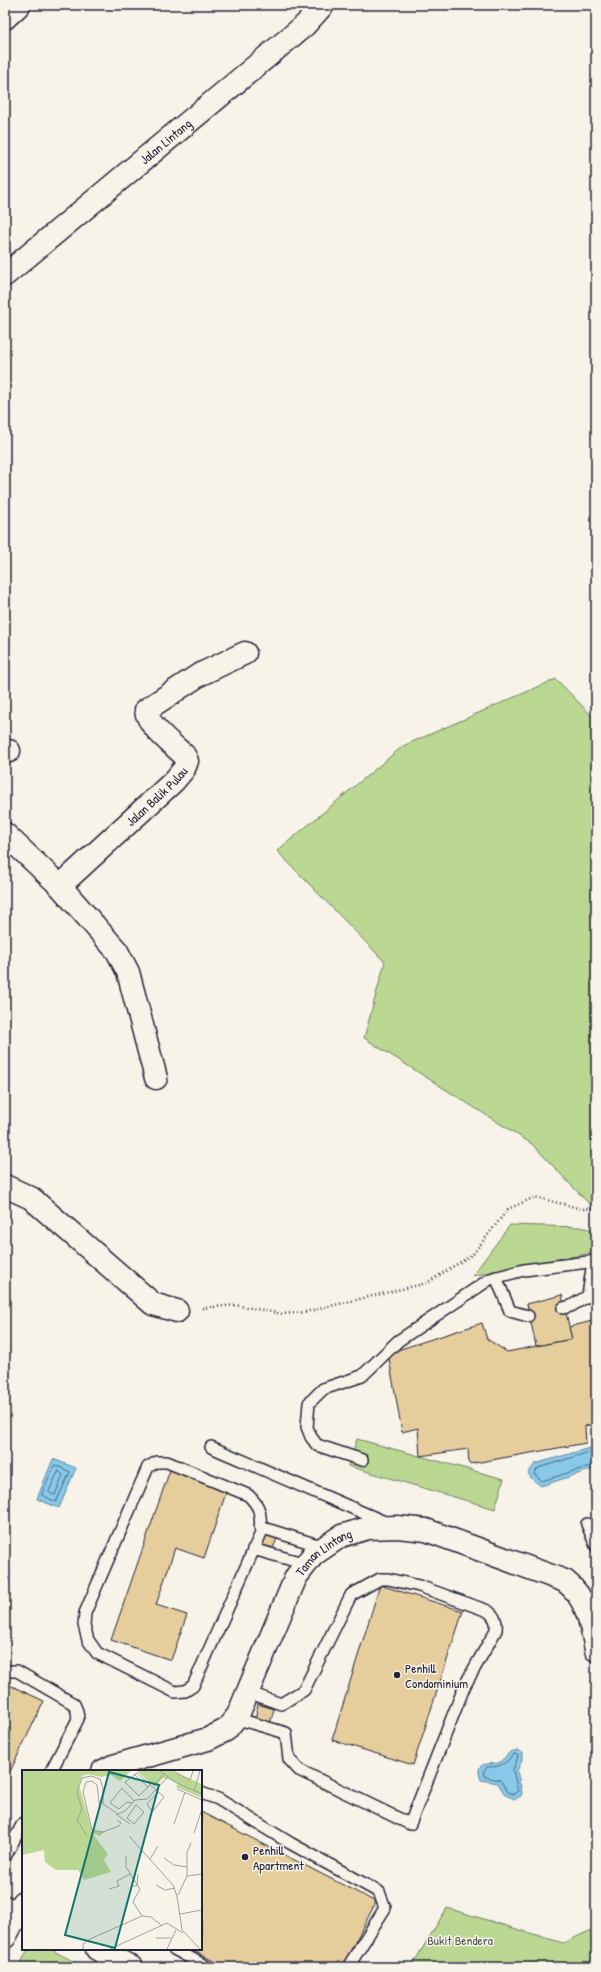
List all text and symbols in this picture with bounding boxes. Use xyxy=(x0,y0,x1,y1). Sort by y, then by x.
street label: Jalan Lintang xyxy=(136,114,195,168)
street label: Jalan Balik Pulau xyxy=(122,762,192,830)
street label: Taman Lintang xyxy=(291,1524,354,1580)
place label: Penhill Condominium xyxy=(405,1659,468,1692)
marker: Penhill Condominium xyxy=(392,1670,402,1680)
inset map xyxy=(22,1770,202,1950)
place label: Penhill Apartment xyxy=(253,1841,304,1874)
marker: Penhill Apartment xyxy=(240,1852,250,1862)
park label: Bukit Bendera xyxy=(427,1931,493,1949)

